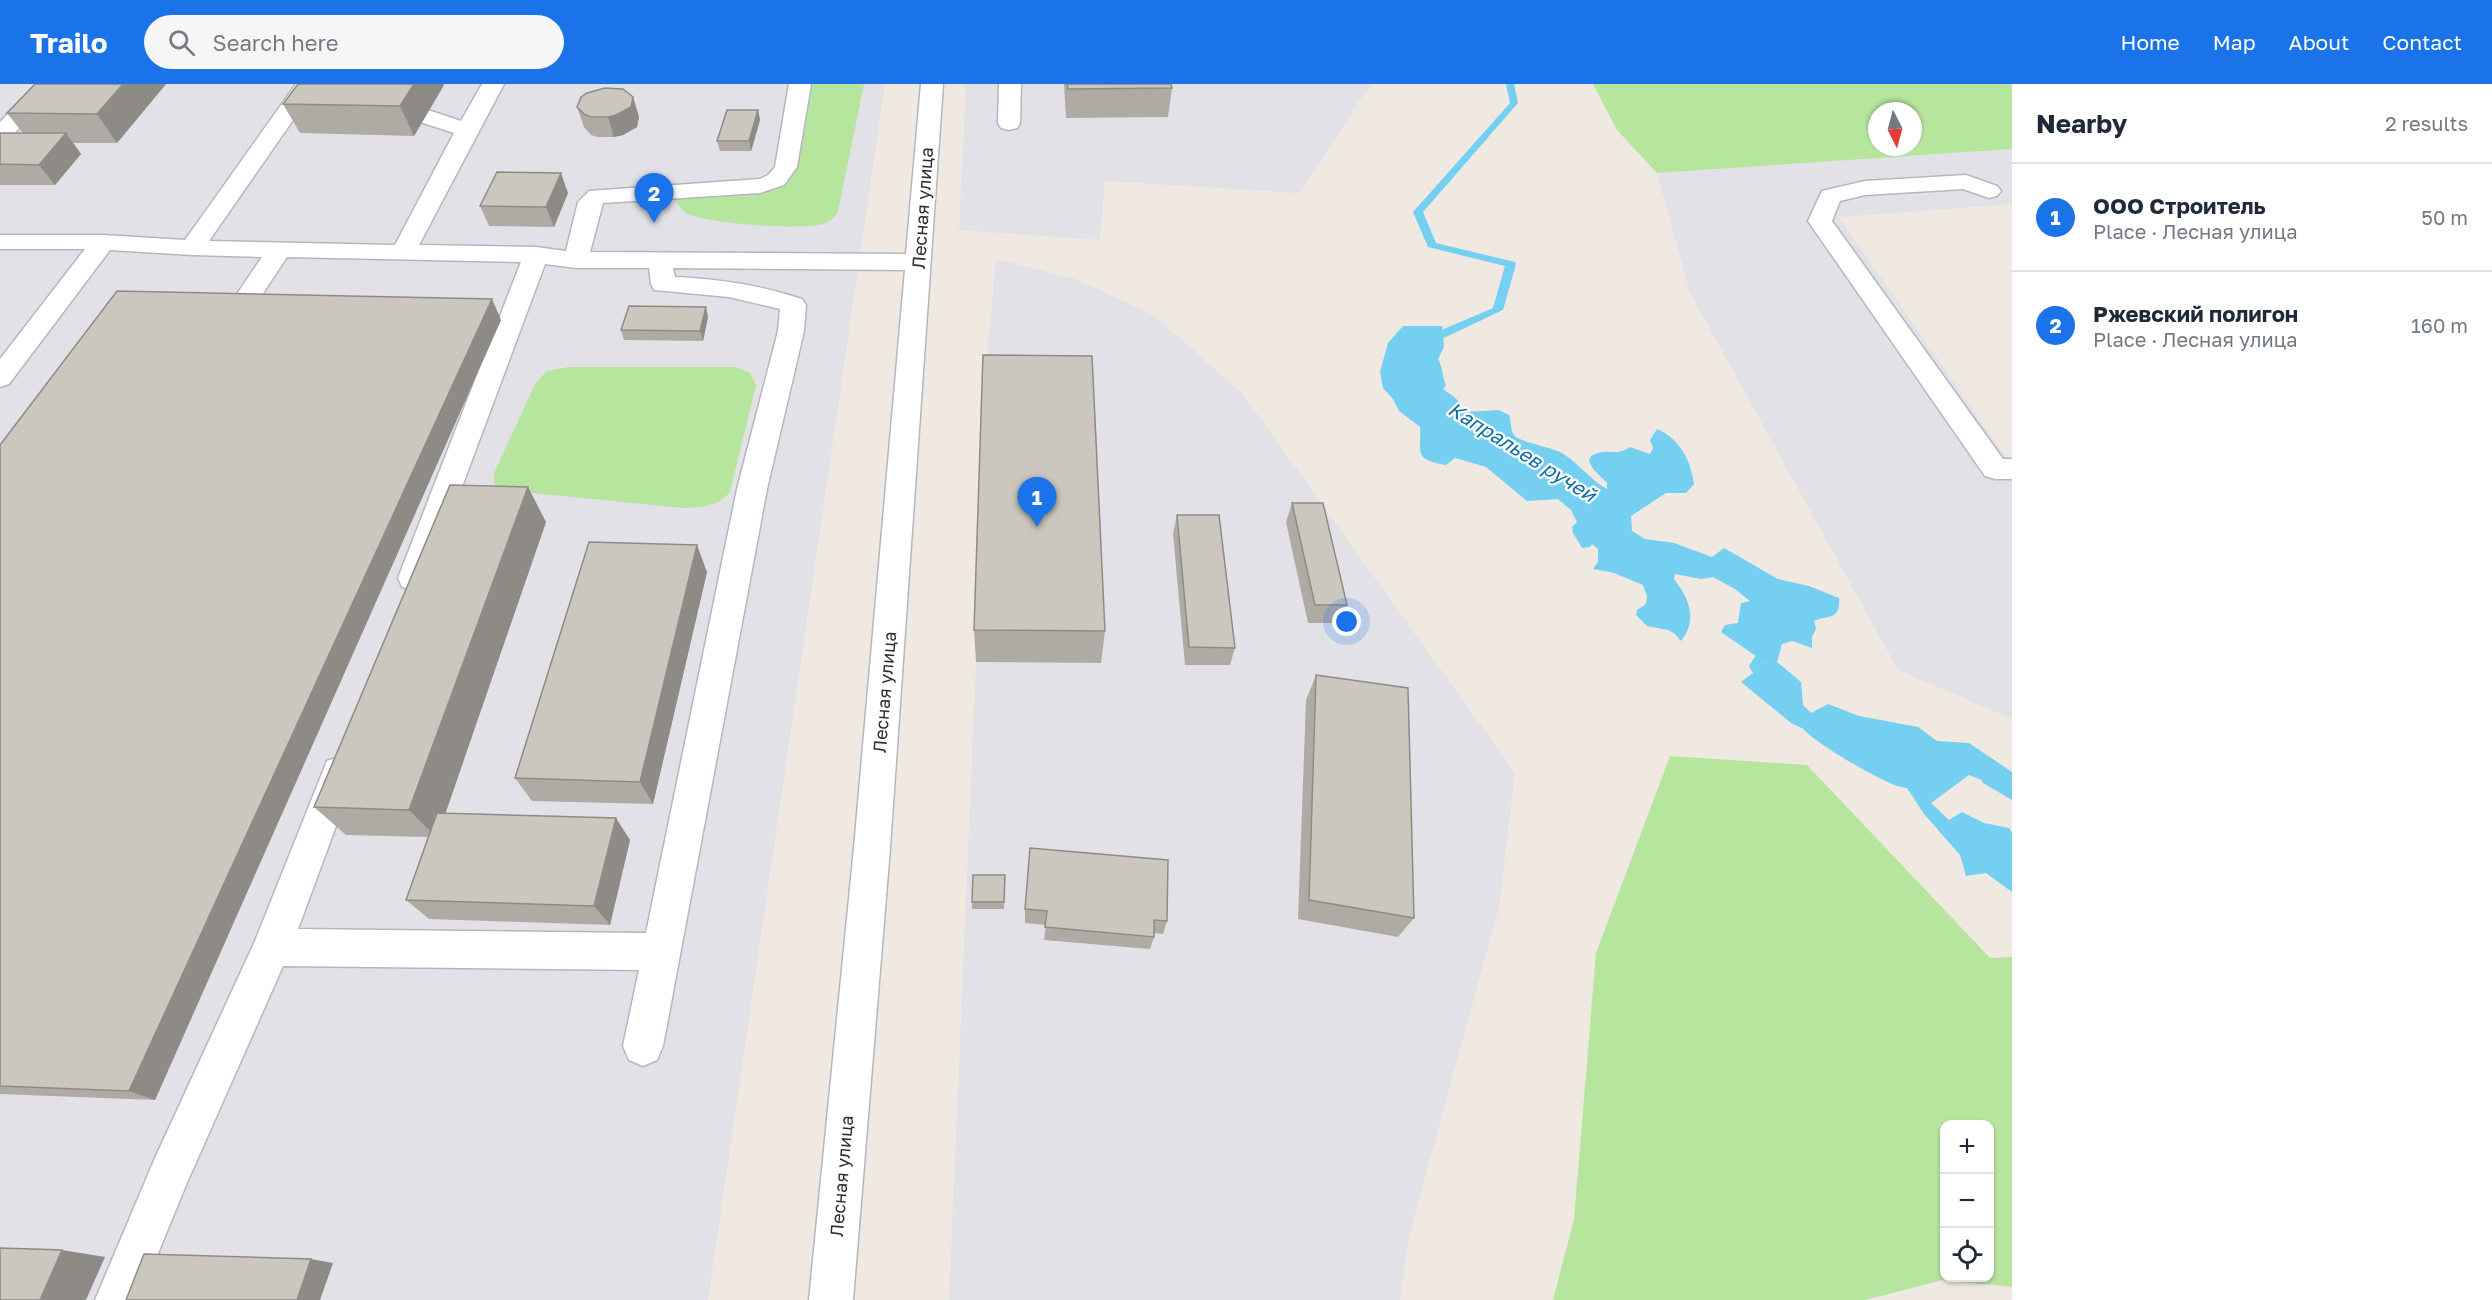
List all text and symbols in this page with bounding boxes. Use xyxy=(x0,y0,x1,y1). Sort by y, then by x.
search box xyxy=(144,15,564,69)
text: Trailo xyxy=(30,26,108,59)
icon: search xyxy=(165,26,198,59)
text: Search here xyxy=(213,29,339,56)
text: Home xyxy=(2120,29,2180,55)
text: Map xyxy=(2213,29,2256,55)
text: About xyxy=(2289,29,2349,55)
text: Contact xyxy=(2382,29,2462,55)
north arrow xyxy=(1868,102,1922,156)
text: Nearby xyxy=(2036,108,2127,139)
text: 2 results xyxy=(2385,111,2468,135)
street label: Лесная улица xyxy=(907,146,937,269)
pin: 2 xyxy=(634,174,674,223)
text: ООО Строитель xyxy=(2093,192,2266,219)
text: 1 xyxy=(2050,205,2061,229)
text: 50 m xyxy=(2421,205,2468,229)
text: Place · Лесная улица xyxy=(2093,219,2298,243)
text: Ржевский полигон xyxy=(2093,300,2298,327)
text: 2 xyxy=(2049,313,2062,337)
text: 160 m xyxy=(2411,313,2468,337)
text: Place · Лесная улица xyxy=(2093,327,2298,351)
water label: Капральев ручей xyxy=(1444,396,1602,508)
pin: 1 xyxy=(1018,478,1056,527)
your location xyxy=(1332,607,1361,636)
street label: Лесная улица xyxy=(868,630,900,754)
street label: Лесная улица xyxy=(825,1114,857,1238)
map controls xyxy=(1940,1120,1994,1282)
button: + xyxy=(1940,1120,1994,1174)
button: − xyxy=(1940,1174,1994,1228)
button: locate xyxy=(1940,1228,1994,1282)

